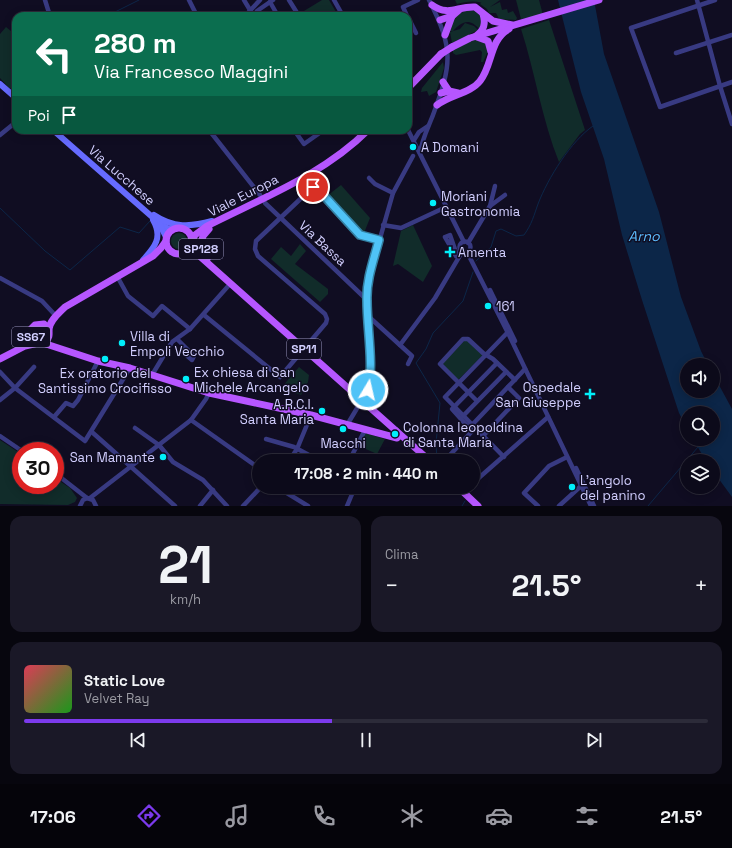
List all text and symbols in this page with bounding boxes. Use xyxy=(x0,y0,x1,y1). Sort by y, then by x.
text: 280 m xyxy=(94,25,177,61)
icon: left xyxy=(28,28,80,80)
text: Via Francesco Maggini xyxy=(94,60,288,83)
icon: arrive xyxy=(58,104,80,126)
text: Poi xyxy=(28,106,50,125)
place label: A Domani xyxy=(421,139,479,156)
street label: Via Lucchese xyxy=(85,142,158,209)
marker: A Domani xyxy=(408,142,418,152)
street label: Viale Europa xyxy=(205,170,282,220)
pin xyxy=(296,170,330,204)
icon: arrive xyxy=(302,176,324,198)
place label: Moriani Gastronomia xyxy=(441,188,521,220)
marker: Moriani Gastronomia xyxy=(428,198,438,208)
street label: Via Bassa xyxy=(295,217,350,270)
water label: Arno xyxy=(628,227,660,245)
road number: SP128 xyxy=(179,239,223,259)
place label: Amenta xyxy=(458,244,507,261)
marker: Amenta xyxy=(445,247,455,257)
place label: 161 xyxy=(496,298,515,315)
marker: 161 xyxy=(483,301,493,311)
road number: SS67 xyxy=(12,327,50,347)
place label: Villa di Empoli Vecchio xyxy=(130,328,224,360)
marker: Villa di Empoli Vecchio xyxy=(117,338,127,348)
road number: SP11 xyxy=(287,339,321,359)
marker: Ex oratorio del Santissimo Crocifisso xyxy=(100,354,110,364)
map controls xyxy=(680,358,720,494)
button: sound xyxy=(680,358,720,398)
place label: Ex chiesa di San Michele Arcangelo xyxy=(194,364,309,396)
place label: Ex oratorio del Santissimo Crocifisso xyxy=(38,365,172,397)
position arrow xyxy=(347,369,389,411)
marker: Ex chiesa di San Michele Arcangelo xyxy=(181,374,191,384)
place label: Ospedale San Giuseppe xyxy=(496,379,581,411)
marker: Ospedale San Giuseppe xyxy=(584,388,596,400)
place label: A.R.C.I. Santa Maria xyxy=(240,396,315,428)
marker: A.R.C.I. Santa Maria xyxy=(317,406,327,416)
button: search xyxy=(680,406,720,446)
place label: Colonna leopoldina di Santa Maria xyxy=(403,419,523,451)
marker: Macchi xyxy=(338,424,348,434)
marker: Colonna leopoldina di Santa Maria xyxy=(390,429,400,439)
place label: Macchi xyxy=(320,435,366,452)
speed limit sign: 30 xyxy=(12,442,64,494)
place label: San Mamante xyxy=(70,449,155,466)
marker: San Mamante xyxy=(158,452,168,462)
button: layers xyxy=(680,454,720,494)
text: 17:08 · 2 min · 440 m xyxy=(294,464,438,483)
place label: L'angolo del panino xyxy=(580,472,646,504)
marker: L'angolo del panino xyxy=(567,482,577,492)
text: 21 xyxy=(158,532,213,598)
text: Clima xyxy=(385,546,418,563)
text: 21.5° xyxy=(511,566,582,605)
text: − xyxy=(385,571,399,599)
text: + xyxy=(694,571,708,599)
text: km/h xyxy=(170,591,201,608)
text: Static Love xyxy=(84,671,165,690)
text: Velvet Ray xyxy=(84,690,149,707)
icon: previous xyxy=(127,729,149,751)
icon: pause xyxy=(355,729,377,751)
icon: next xyxy=(583,729,605,751)
icon: directions xyxy=(135,802,163,830)
icon: music xyxy=(223,802,251,830)
icon: phone xyxy=(310,802,338,830)
icon: climate xyxy=(398,802,426,830)
icon: car xyxy=(485,802,513,830)
icon: filters xyxy=(573,802,601,830)
text: 17:06 xyxy=(30,805,76,828)
text: 21.5° xyxy=(660,805,702,828)

